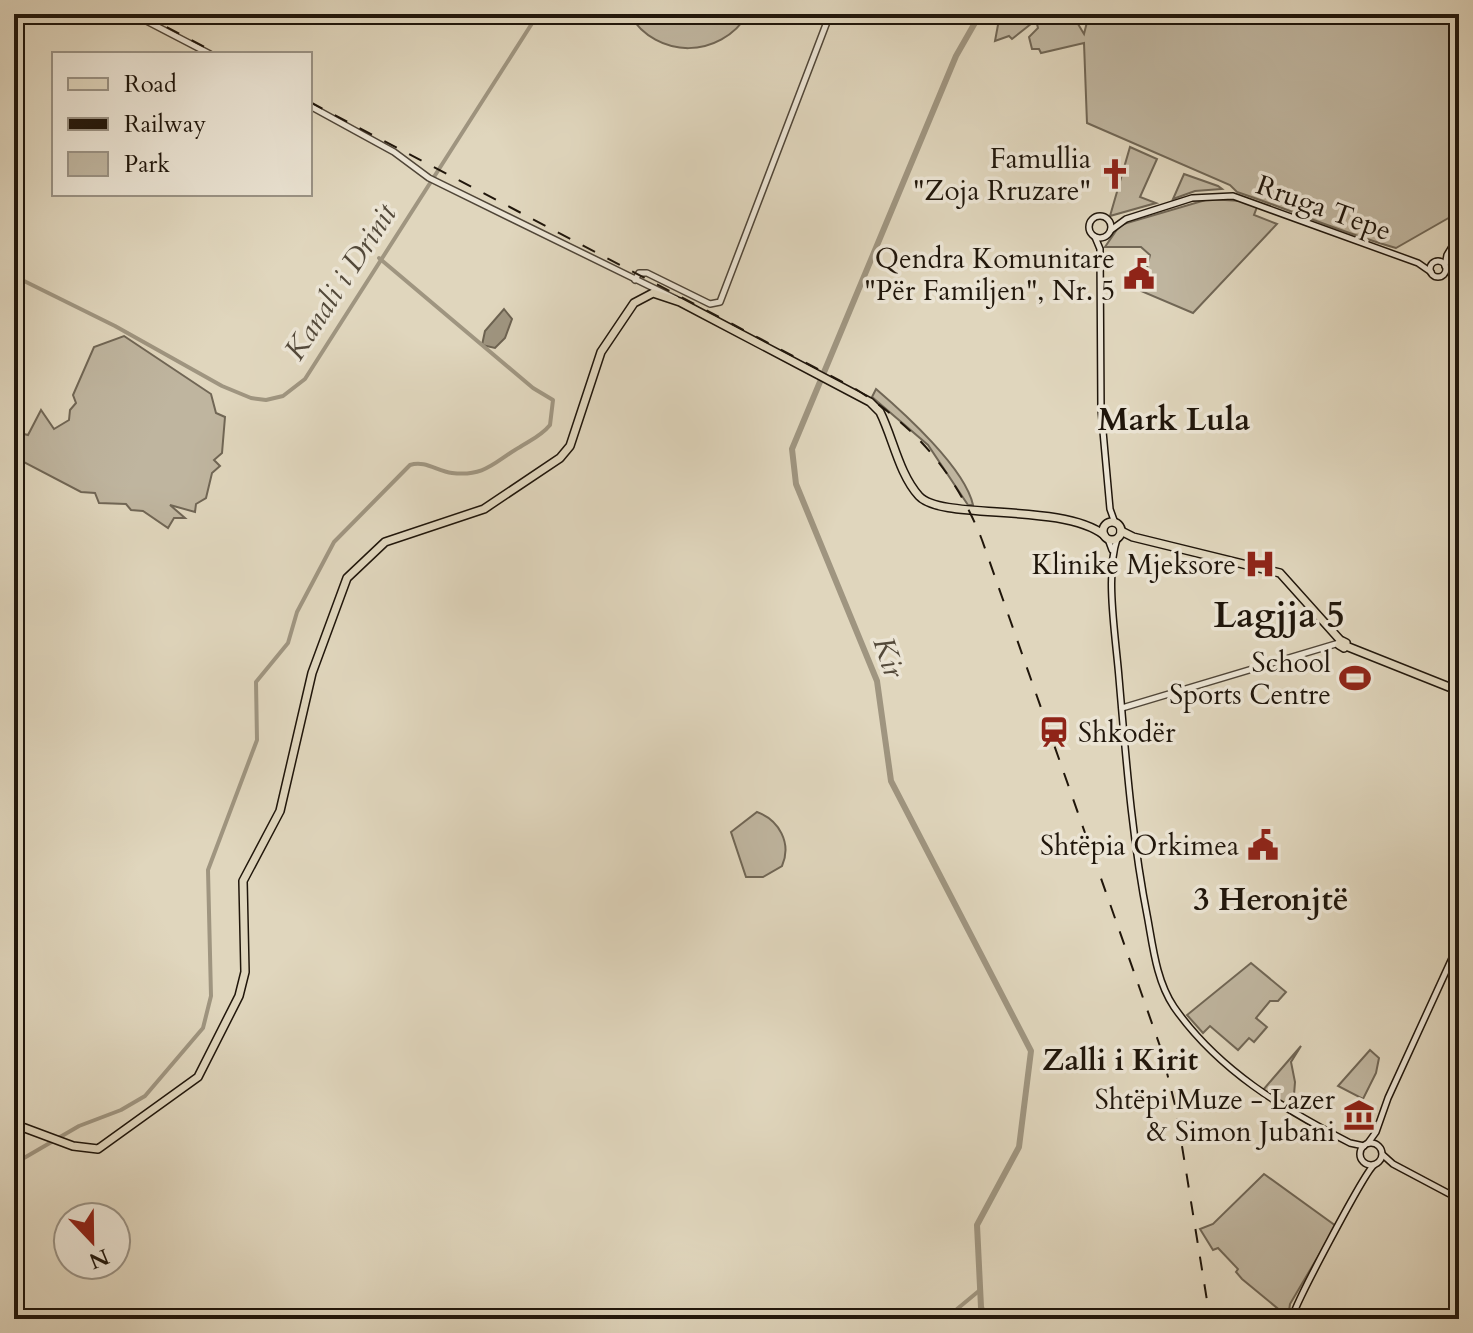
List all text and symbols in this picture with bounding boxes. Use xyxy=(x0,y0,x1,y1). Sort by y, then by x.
legend xyxy=(52,52,312,196)
text: Road xyxy=(124,68,177,101)
text: Railway xyxy=(124,108,206,141)
place label: Famullia "Zoja Rruzare" xyxy=(913,140,1091,210)
text: Park xyxy=(124,148,170,181)
church icon: Famullia "Zoja Rruzare" xyxy=(1098,157,1132,191)
street label: Rruga Tepe xyxy=(1251,166,1396,250)
water label: Kanali i Drinit xyxy=(275,195,407,368)
place label: Qendra Komunitare "Për Familjen", Nr. 5 xyxy=(864,240,1115,310)
public building icon: Qendra Komunitare "Për Familjen", Nr. 5 xyxy=(1122,257,1156,291)
district label: Mark Lula xyxy=(1098,398,1250,442)
place label: Klinike Mjeksore xyxy=(1032,546,1236,584)
hospital icon: Klinike Mjeksore xyxy=(1243,547,1277,581)
district label: Lagjja 5 xyxy=(1213,591,1345,640)
water label: Kir xyxy=(863,631,915,684)
place label: School Sports Centre xyxy=(1169,644,1331,714)
sports icon: School Sports Centre xyxy=(1338,661,1372,695)
place label: Shkodër xyxy=(1078,714,1176,752)
station icon: Shkodër xyxy=(1037,715,1071,749)
place label: Shtëpia Orkimea xyxy=(1040,827,1239,865)
public building icon: Shtëpia Orkimea xyxy=(1246,828,1280,862)
district label: 3 Heronjtë xyxy=(1193,878,1349,922)
district label: Zalli i Kirit xyxy=(1042,1040,1198,1081)
place label: Shtëpi Muze - Lazer & Simon Jubani xyxy=(1095,1081,1336,1151)
museum icon: Shtëpi Muze - Lazer & Simon Jubani xyxy=(1342,1098,1376,1132)
north arrow xyxy=(52,1201,132,1281)
text: N xyxy=(85,1241,114,1276)

